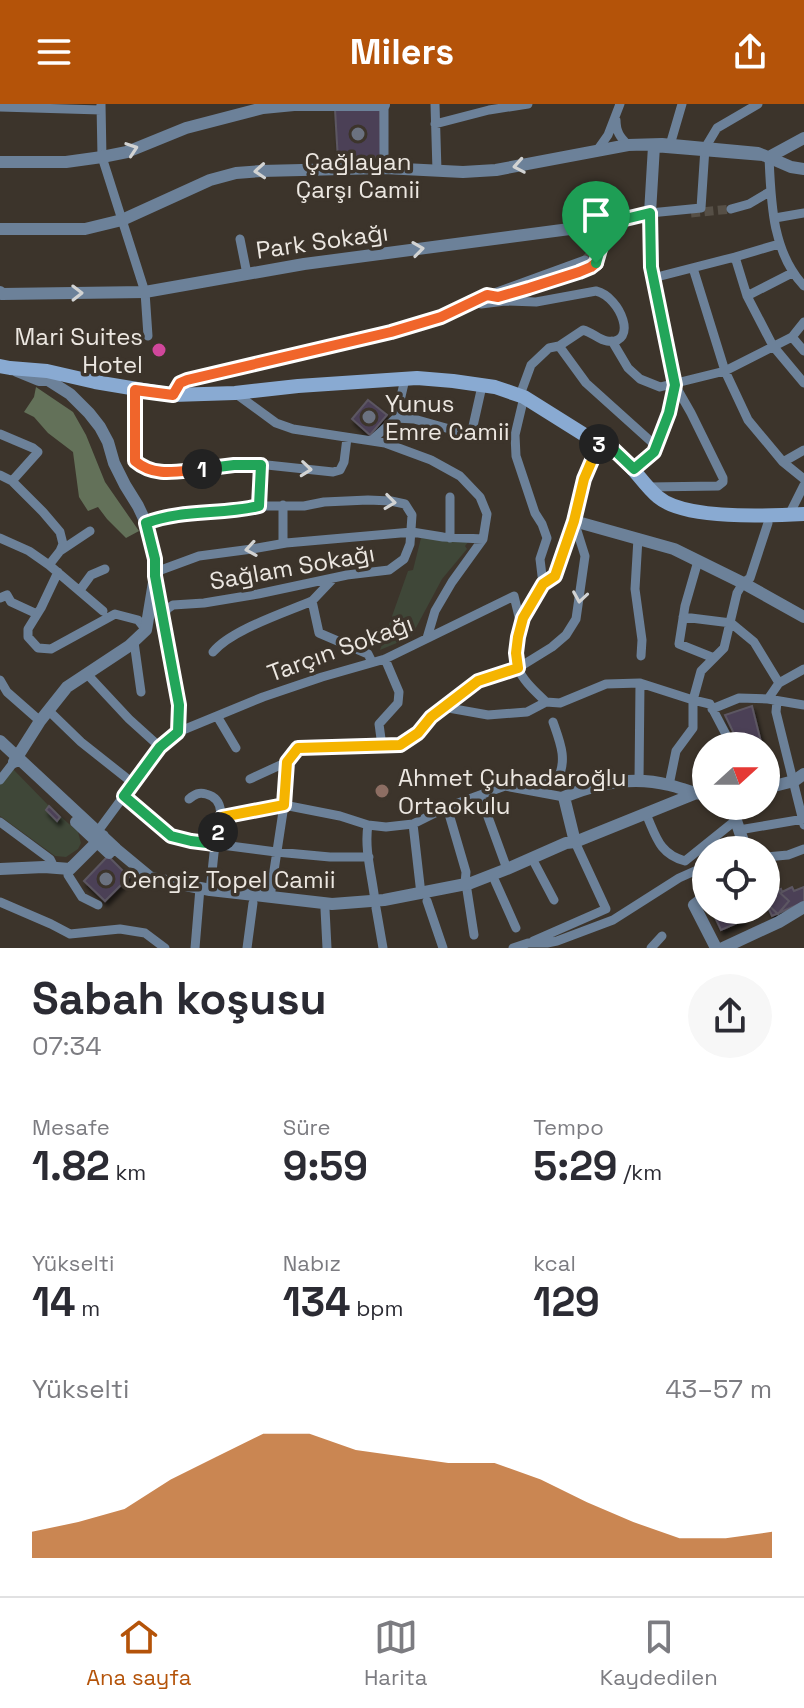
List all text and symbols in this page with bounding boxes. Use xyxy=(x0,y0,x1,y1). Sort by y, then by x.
text: Milers xyxy=(350,29,454,75)
icon: menu xyxy=(32,30,76,74)
icon: share xyxy=(728,30,772,74)
marker: Çağlayan Çarşı Camii xyxy=(349,125,367,143)
one-way arrow xyxy=(125,142,139,158)
place label: Çağlayan Çarşı Camii xyxy=(296,146,420,205)
one-way arrow xyxy=(512,156,526,173)
one-way arrow xyxy=(253,162,266,179)
pin xyxy=(562,181,630,263)
icon: arrive xyxy=(574,193,618,237)
street label: Park Sokağı xyxy=(254,216,390,266)
one-way arrow xyxy=(411,241,424,258)
one-way arrow xyxy=(71,284,84,302)
place label: Mari Suites Hotel xyxy=(15,321,143,380)
marker: Mari Suites Hotel xyxy=(150,341,168,359)
place label: Yunus Emre Camii xyxy=(385,388,510,447)
marker: Yunus Emre Camii xyxy=(360,408,378,426)
pin: 3 xyxy=(579,424,619,464)
text: 3 xyxy=(592,430,606,458)
pin: 1 xyxy=(182,449,222,489)
text: 1 xyxy=(197,455,207,483)
one-way arrow xyxy=(300,460,313,477)
one-way arrow xyxy=(384,493,397,510)
street label: Sağlam Sokağı xyxy=(207,537,377,597)
one-way arrow xyxy=(244,540,257,557)
one-way arrow xyxy=(572,590,589,604)
street label: Tarçın Sokağı xyxy=(263,607,417,689)
north arrow xyxy=(692,732,780,820)
map controls xyxy=(692,732,780,924)
place label: Ahmet Çuhadaroğlu Ortaokulu xyxy=(398,762,626,821)
marker: Ahmet Çuhadaroğlu Ortaokulu xyxy=(373,782,391,800)
pin: 2 xyxy=(198,812,238,852)
text: 2 xyxy=(211,818,225,846)
button: locate xyxy=(692,836,780,924)
place label: Cengiz Topel Camii xyxy=(122,864,336,895)
marker: Cengiz Topel Camii xyxy=(97,870,115,888)
text: Sabah koşusu xyxy=(32,971,327,1027)
button: share xyxy=(688,974,772,1058)
text: 07:34 xyxy=(32,1029,101,1063)
text: Mesafe xyxy=(32,1113,110,1141)
text: Süre xyxy=(283,1113,331,1141)
text: Tempo xyxy=(533,1113,604,1141)
text: 1.82 xyxy=(32,1141,110,1192)
text: 9:59 xyxy=(283,1141,368,1192)
text: 5:29 xyxy=(533,1141,618,1192)
text: km xyxy=(110,1158,146,1186)
text: /km xyxy=(618,1158,662,1186)
text: Yükselti xyxy=(32,1249,114,1277)
text: Nabız xyxy=(283,1249,341,1277)
text: kcal xyxy=(533,1249,576,1277)
text: 14 xyxy=(32,1277,76,1328)
text: 134 xyxy=(283,1277,351,1328)
text: 129 xyxy=(533,1277,600,1328)
text: m xyxy=(76,1294,100,1322)
text: bpm xyxy=(351,1294,403,1322)
text: Yükselti xyxy=(32,1372,129,1406)
text: 43–57 m xyxy=(665,1372,772,1406)
tab: Ana sayfa xyxy=(86,1615,191,1691)
tab: Harita xyxy=(364,1615,427,1691)
tab: Kaydedilen xyxy=(600,1615,718,1691)

